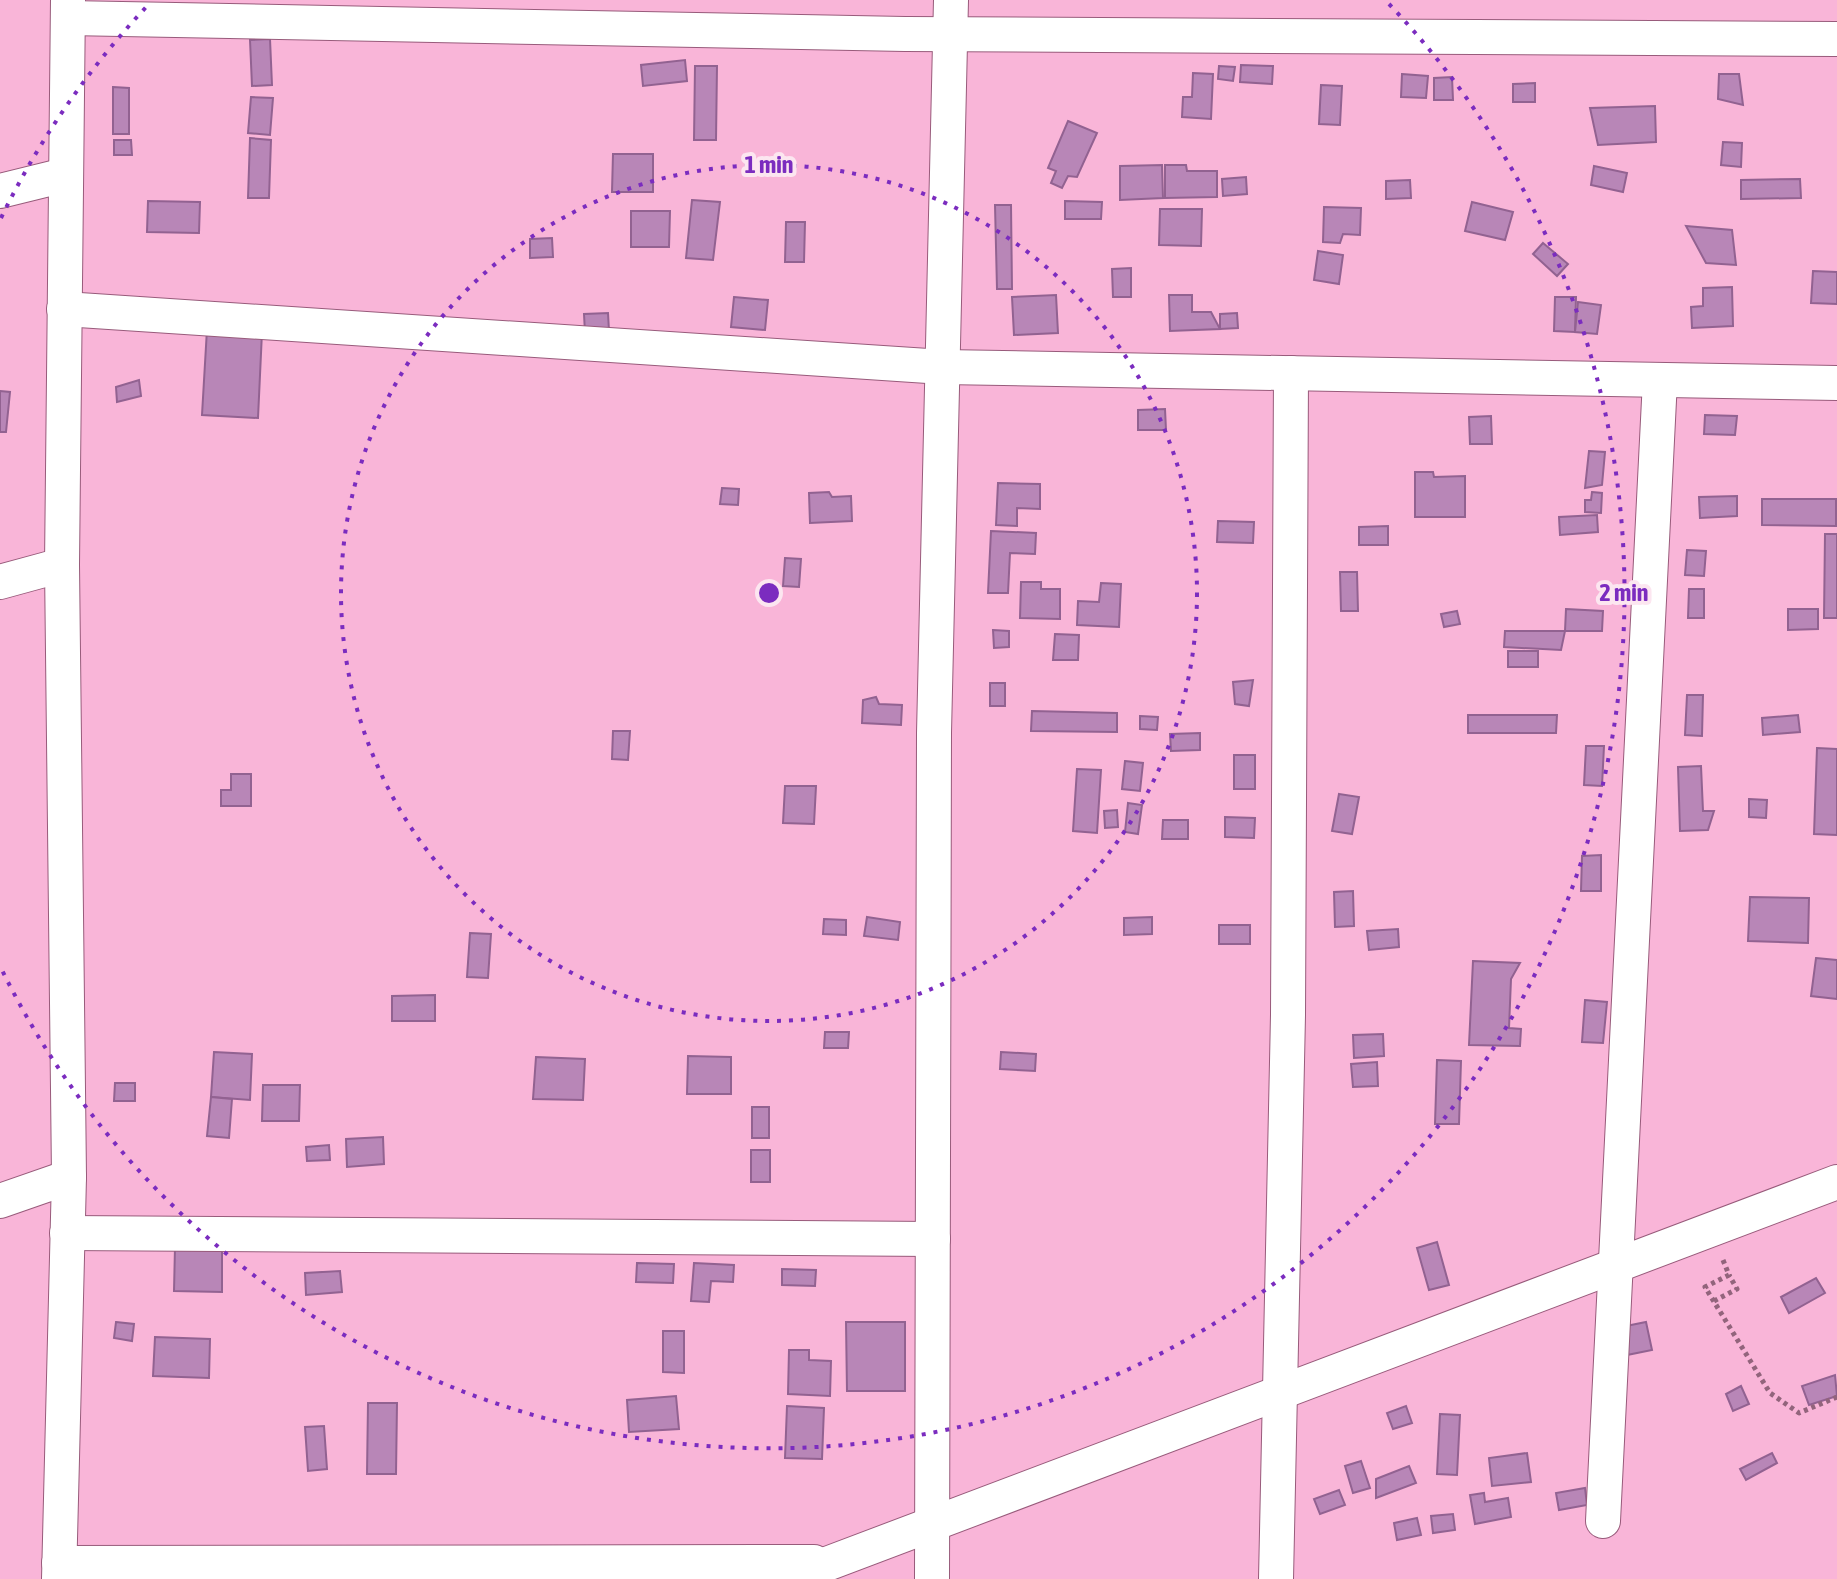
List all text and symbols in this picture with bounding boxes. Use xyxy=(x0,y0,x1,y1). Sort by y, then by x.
text: 1 min xyxy=(744,151,794,178)
centre of rings xyxy=(755,579,783,607)
text: 2 min xyxy=(1599,579,1649,606)

